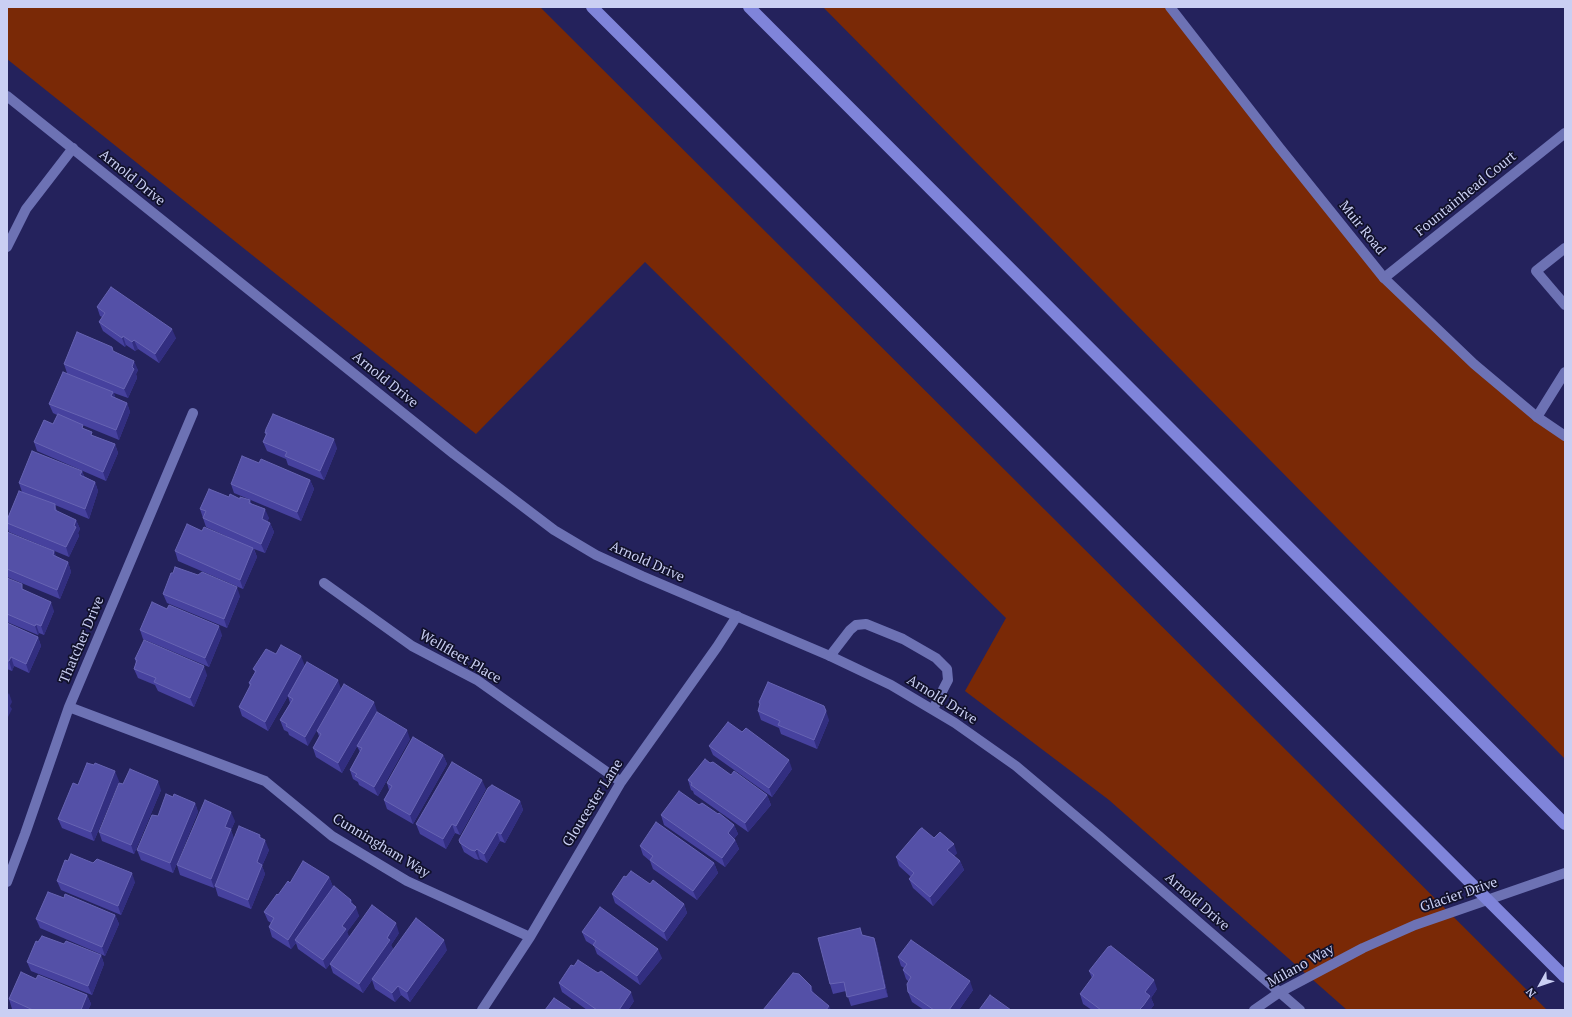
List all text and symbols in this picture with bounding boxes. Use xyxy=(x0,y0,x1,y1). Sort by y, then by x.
street label: Arnold Drive xyxy=(96,146,168,210)
street label: Fountainhead Court xyxy=(1412,148,1520,240)
street label: Muir Road xyxy=(1335,198,1389,258)
street label: Arnold Drive xyxy=(349,348,421,412)
street label: Arnold Drive xyxy=(607,538,687,586)
street label: Thatcher Drive xyxy=(56,594,108,686)
street label: Wellfleet Place xyxy=(416,627,504,687)
street label: Arnold Drive xyxy=(904,672,980,728)
street label: Gloucester Lane xyxy=(559,756,627,850)
street label: Cunningham Way xyxy=(329,810,433,882)
street label: Arnold Drive xyxy=(1161,869,1233,935)
street label: Glacier Drive xyxy=(1418,874,1500,916)
street label: Milano Way xyxy=(1265,941,1337,991)
north arrow xyxy=(1520,965,1560,1005)
text: N xyxy=(1523,985,1539,1000)

